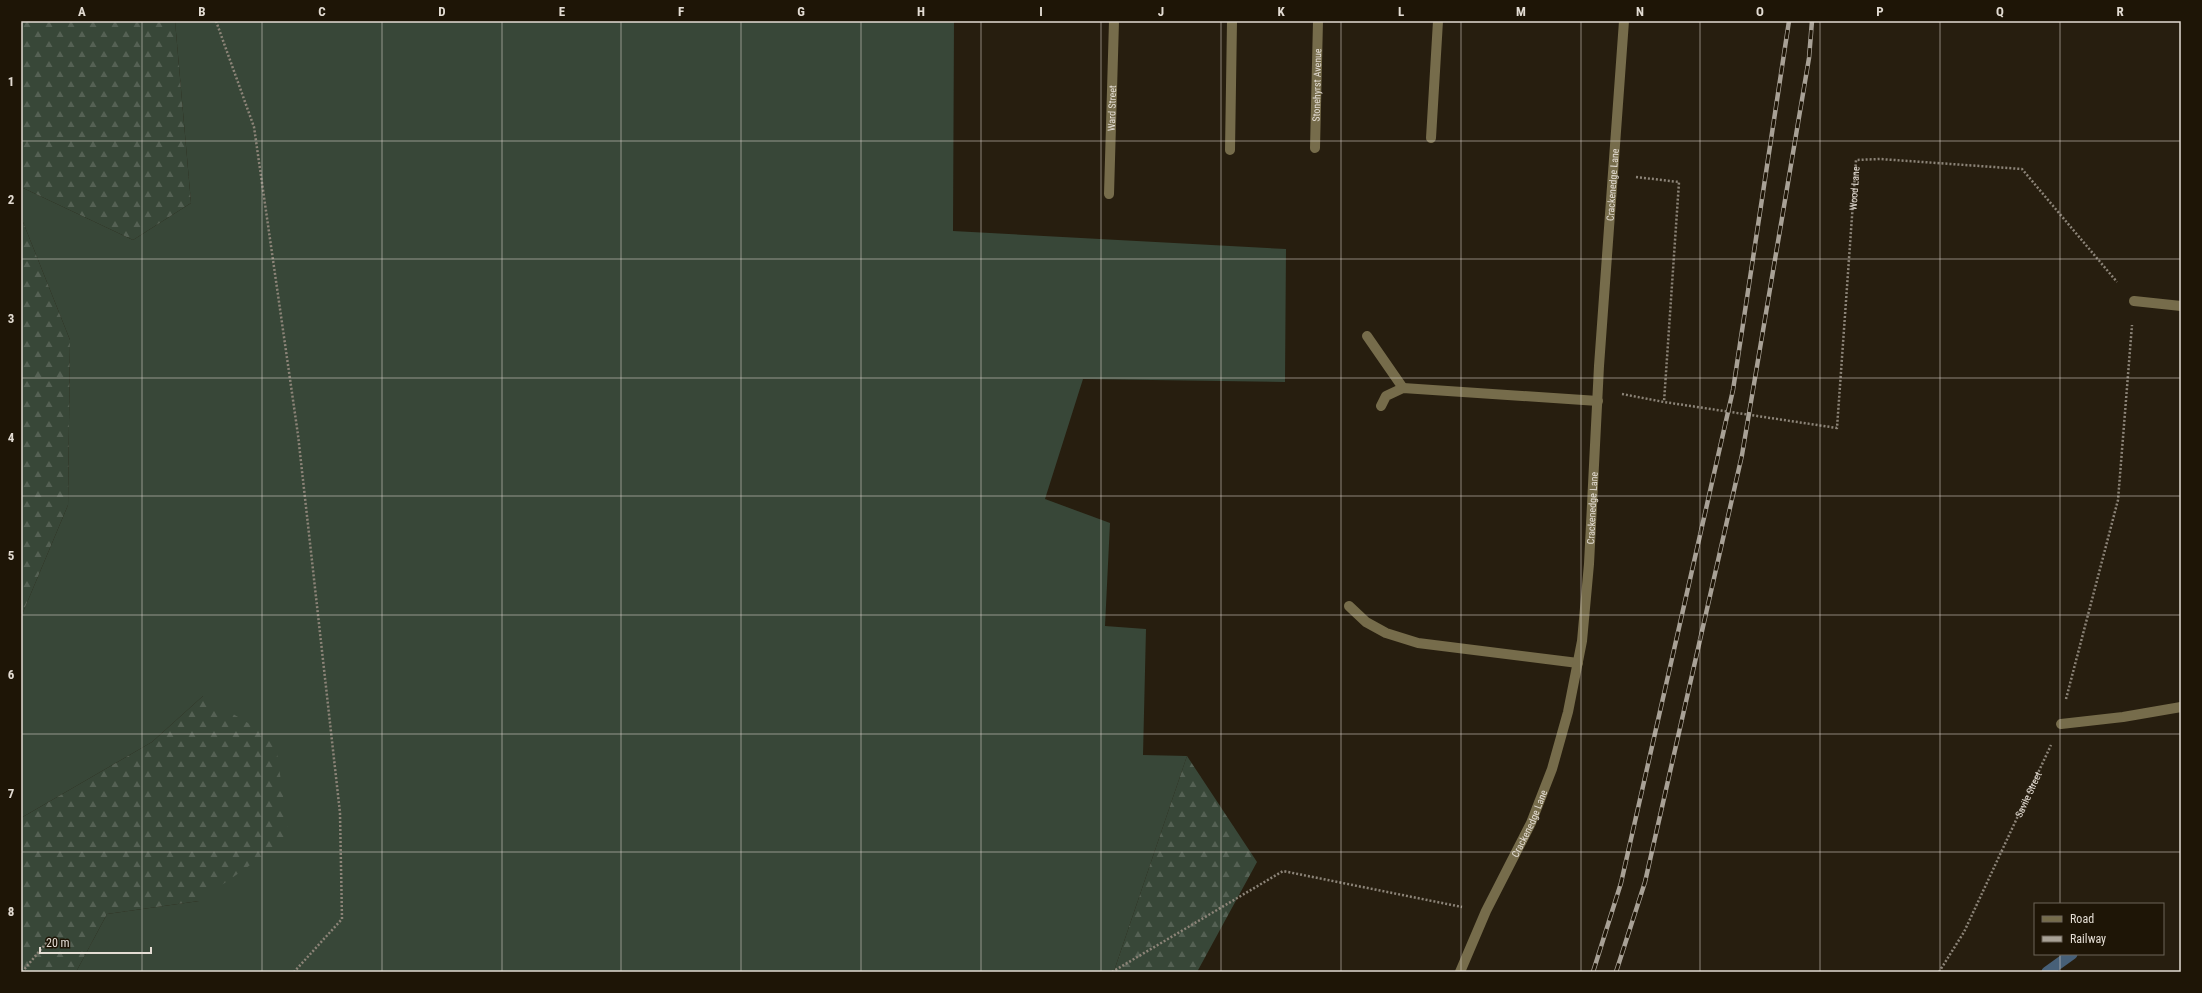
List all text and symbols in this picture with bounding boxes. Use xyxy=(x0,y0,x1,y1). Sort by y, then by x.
text: A xyxy=(78,4,86,19)
text: B xyxy=(198,4,206,19)
text: C xyxy=(318,4,326,19)
text: D xyxy=(438,4,446,19)
text: E xyxy=(559,4,566,19)
text: F xyxy=(678,4,684,19)
text: G xyxy=(797,4,805,19)
text: H xyxy=(917,4,925,19)
text: I xyxy=(1039,4,1043,19)
text: J xyxy=(1158,4,1164,19)
text: K xyxy=(1277,4,1285,19)
text: L xyxy=(1398,4,1404,19)
text: M xyxy=(1516,4,1526,19)
text: N xyxy=(1636,4,1644,19)
text: O xyxy=(1756,4,1764,19)
text: P xyxy=(1876,4,1884,19)
text: Q xyxy=(1996,4,2004,19)
text: R xyxy=(2116,4,2124,19)
street label: Stonehyrst Avenue xyxy=(1310,48,1323,122)
text: 1 xyxy=(8,74,14,89)
street label: Ward Street xyxy=(1105,85,1118,131)
street label: Crackenedge Lane xyxy=(1604,148,1620,221)
street label: Wood Lane xyxy=(1847,166,1861,211)
text: 2 xyxy=(8,192,15,207)
text: 3 xyxy=(8,311,14,326)
text: 4 xyxy=(8,430,15,445)
street label: Crackenedge Lane xyxy=(1585,471,1599,545)
text: 5 xyxy=(8,548,15,563)
text: 6 xyxy=(8,667,15,682)
street label: Savile Street xyxy=(2013,770,2043,819)
text: 7 xyxy=(8,786,15,801)
street label: Crackenedge Lane xyxy=(1509,788,1549,859)
legend xyxy=(2034,903,2164,955)
text: 8 xyxy=(8,904,14,919)
text: Road xyxy=(2070,912,2094,926)
scale bar xyxy=(40,929,151,955)
text: Railway xyxy=(2070,932,2106,946)
text: 20 m xyxy=(46,936,70,950)

